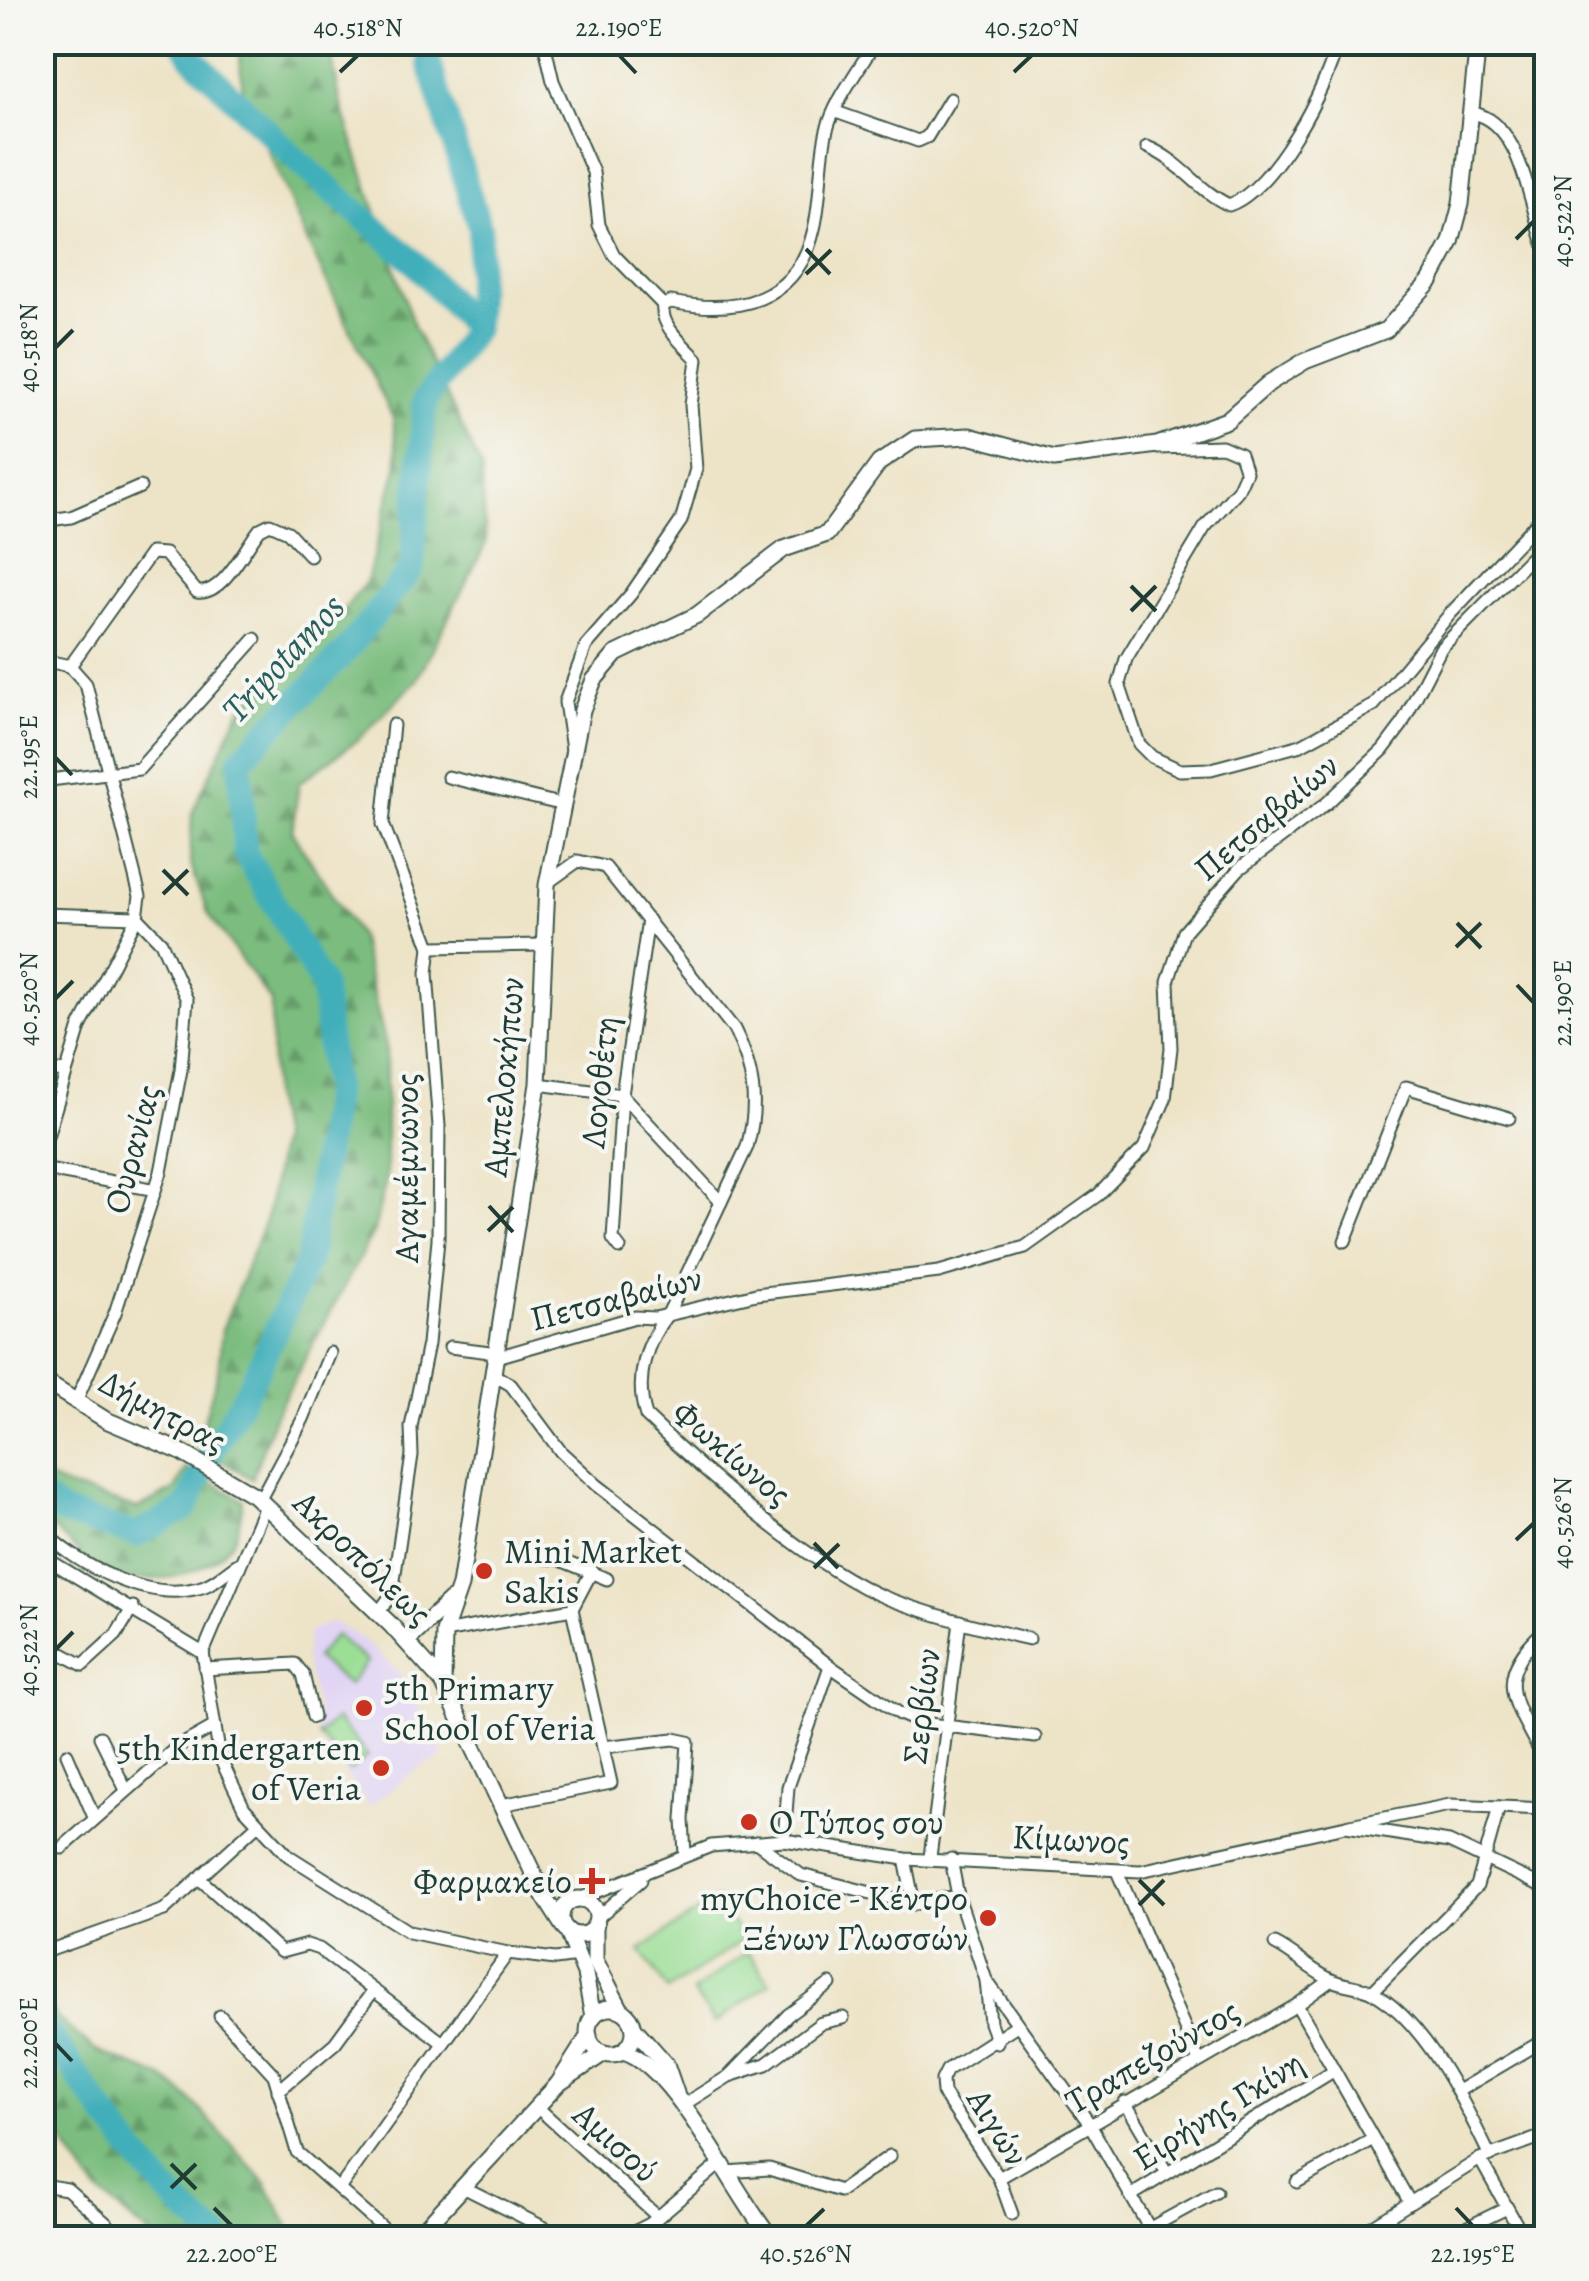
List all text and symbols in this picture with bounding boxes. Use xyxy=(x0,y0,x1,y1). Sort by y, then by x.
text: 40.518°N xyxy=(313,11,403,45)
text: 22.190°E xyxy=(576,11,662,45)
text: 40.520°N xyxy=(985,11,1079,45)
text: 40.522°N xyxy=(1546,175,1580,267)
text: 40.518°N xyxy=(12,303,46,393)
water label: Tripotamos xyxy=(210,582,356,734)
text: 22.195°E xyxy=(12,715,46,799)
street label: Πετσαβαίων xyxy=(1183,742,1349,892)
text: 40.520°N xyxy=(12,952,46,1046)
text: 22.190°E xyxy=(1546,960,1580,1046)
street label: Αμπελοκήπων xyxy=(470,975,536,1180)
street label: Λογοθέτη xyxy=(568,1014,630,1151)
street label: Αγαμέμνωνος xyxy=(382,1073,430,1264)
street label: Ουρανίας xyxy=(92,1079,172,1219)
street label: Πετσαβαίων xyxy=(525,1254,707,1342)
street label: Δήμητρας xyxy=(91,1358,235,1464)
street label: Φωκίωνος xyxy=(662,1389,802,1517)
text: 40.526°N xyxy=(1546,1477,1580,1569)
street label: Ακροπόλεως xyxy=(282,1479,443,1637)
place label: Mini Market Sakis xyxy=(504,1527,682,1615)
marker: Mini Market Sakis xyxy=(473,1560,495,1582)
text: 40.522°N xyxy=(12,1604,46,1696)
street label: Σερβίων xyxy=(890,1646,952,1766)
place label: 5th Primary School of Veria xyxy=(384,1664,596,1752)
marker: 5th Primary School of Veria xyxy=(353,1697,375,1719)
place label: 5th Kindergarten of Veria xyxy=(117,1724,362,1812)
marker: 5th Kindergarten of Veria xyxy=(370,1757,392,1779)
place label: Ο Τύπος σου xyxy=(769,1798,944,1846)
marker: Ο Τύπος σου xyxy=(738,1811,760,1833)
street label: Κίμωνος xyxy=(1011,1812,1131,1866)
place label: Φαρμακείο xyxy=(413,1857,572,1905)
marker: Φαρμακείο xyxy=(581,1870,603,1892)
place label: myChoice - Κέντρο Ξένων Γλωσσών xyxy=(700,1874,968,1962)
marker: myChoice - Κέντρο Ξένων Γλωσσών xyxy=(977,1907,999,1929)
street label: Τραπεζούντος xyxy=(1056,1987,1248,2125)
text: 22.200°E xyxy=(12,1997,46,2089)
street label: Ειρήνης Γκίνη xyxy=(1123,2038,1313,2182)
street label: Αιγών xyxy=(955,2078,1040,2175)
street label: Αμισού xyxy=(562,2090,669,2193)
text: 22.200°E xyxy=(186,2237,278,2271)
text: 40.526°N xyxy=(760,2237,852,2271)
text: 22.195°E xyxy=(1431,2237,1515,2271)

